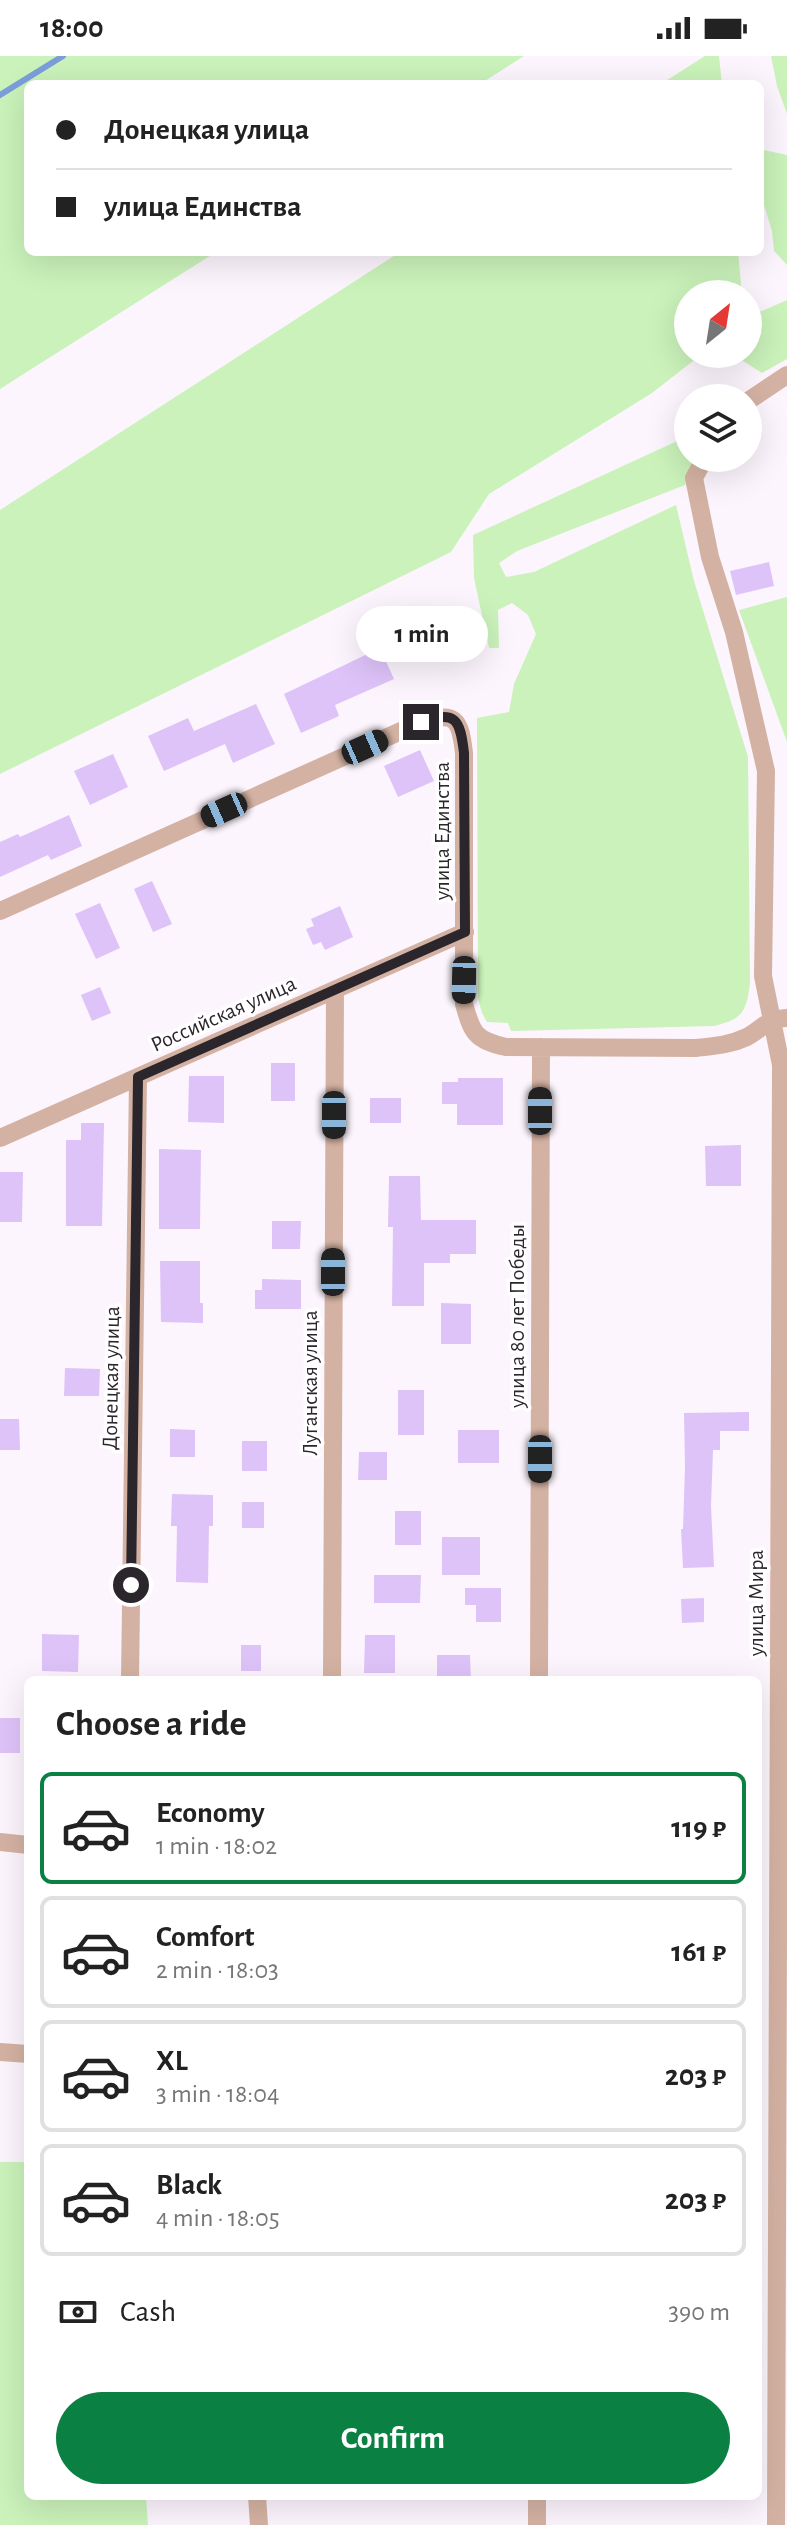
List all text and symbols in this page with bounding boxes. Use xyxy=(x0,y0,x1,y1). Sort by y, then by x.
text: 18:00 xyxy=(40,13,104,43)
text: Донецкая улица xyxy=(104,115,309,145)
text: улица Единства xyxy=(104,192,301,222)
north arrow xyxy=(674,280,762,368)
map controls xyxy=(674,280,762,472)
button: layers xyxy=(674,384,762,472)
callout: 1 min xyxy=(355,606,487,662)
text: 1 min xyxy=(395,621,449,647)
route end xyxy=(403,704,439,740)
car xyxy=(338,726,392,768)
street label: улица Единства xyxy=(431,762,453,901)
car xyxy=(197,789,251,831)
car xyxy=(452,956,476,1004)
street label: Российская улица xyxy=(147,972,299,1056)
car xyxy=(528,1087,552,1135)
car xyxy=(322,1091,346,1139)
street label: улица 80 лет Победы xyxy=(506,1224,528,1409)
car xyxy=(321,1248,345,1296)
street label: Донецкая улица xyxy=(99,1306,123,1450)
street label: Луганская улица xyxy=(299,1310,321,1456)
car xyxy=(528,1435,552,1483)
street label: улица Мира xyxy=(745,1550,767,1657)
route start xyxy=(113,1567,149,1603)
text: Choose a ride xyxy=(56,1706,246,1742)
icon: car xyxy=(60,1792,132,1864)
text: Economy xyxy=(156,1798,265,1828)
text: 119 ₽ xyxy=(671,1813,726,1843)
text: 1 min · 18:02 xyxy=(156,1833,277,1859)
icon: car xyxy=(60,1916,132,1988)
text: Comfort xyxy=(156,1922,255,1952)
text: 161 ₽ xyxy=(671,1937,726,1967)
text: 2 min · 18:03 xyxy=(156,1957,279,1983)
icon: car xyxy=(60,2040,132,2112)
text: XL xyxy=(156,2046,188,2076)
text: 203 ₽ xyxy=(665,2061,726,2091)
text: 3 min · 18:04 xyxy=(156,2081,280,2107)
icon: car xyxy=(60,2164,132,2236)
text: Black xyxy=(156,2170,222,2200)
text: 203 ₽ xyxy=(665,2185,726,2215)
text: 4 min · 18:05 xyxy=(156,2205,280,2231)
icon: cash xyxy=(56,2290,100,2334)
text: Cash xyxy=(120,2297,176,2327)
text: 390 m xyxy=(668,2299,730,2325)
button: Confirm xyxy=(56,2392,730,2484)

